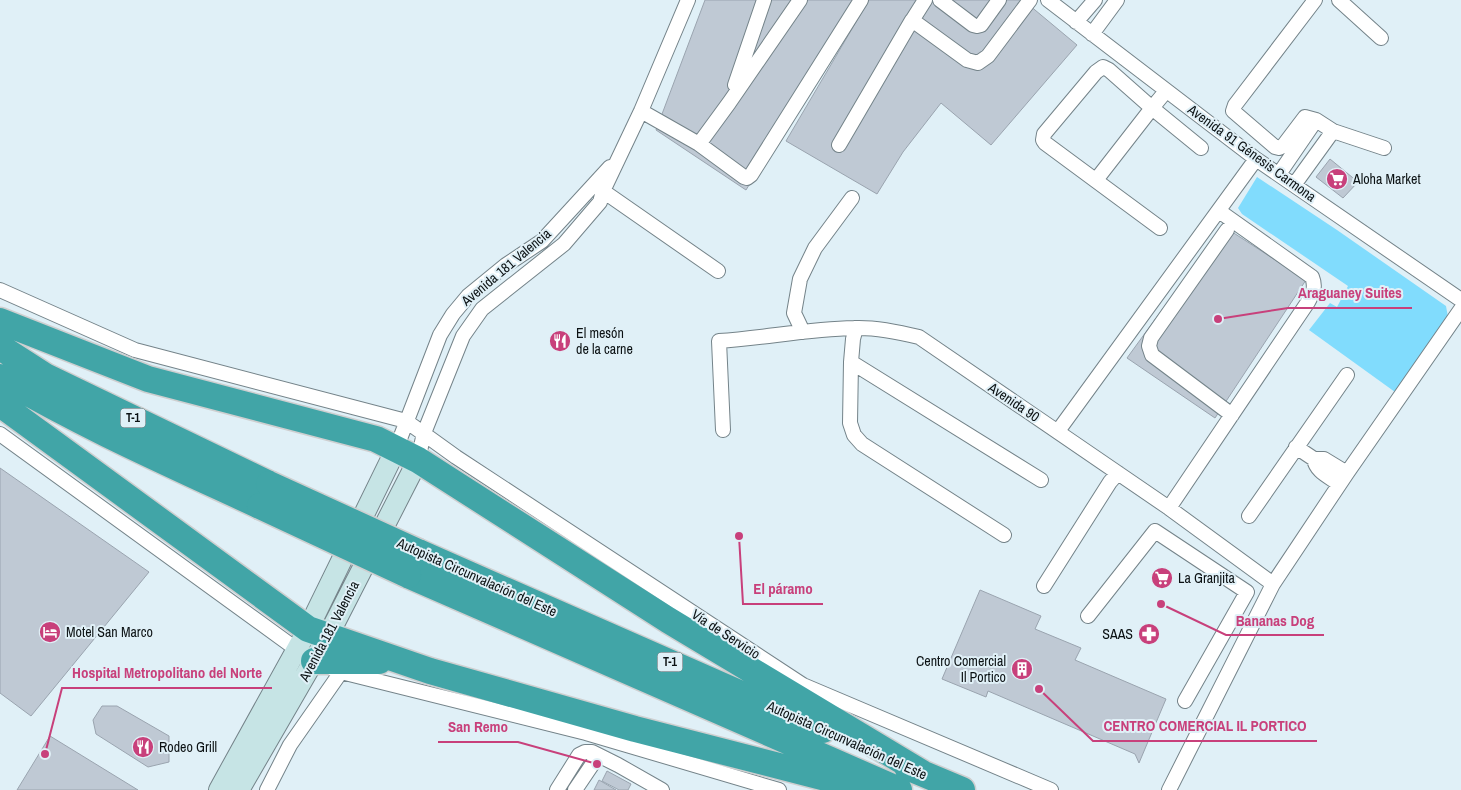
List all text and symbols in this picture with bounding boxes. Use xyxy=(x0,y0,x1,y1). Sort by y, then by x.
street label: Avenida 91 Génesis Carmona xyxy=(1184,100,1320,206)
supermarket icon: Aloha Market xyxy=(1325,167,1349,191)
place label: Aloha Market xyxy=(1352,170,1421,188)
street label: Avenida 181 Valencia xyxy=(457,224,555,310)
callout: Araguaney Suites xyxy=(1288,278,1412,308)
text: Araguaney Suites xyxy=(1298,282,1402,303)
place label: El mesón de la carne xyxy=(576,324,633,358)
restaurant icon: El mesón de la carne xyxy=(548,329,572,353)
street label: Avenida 90 xyxy=(984,378,1043,426)
road number: T-1 xyxy=(120,408,146,428)
street label: Autopista Circunvalación del Este xyxy=(393,533,560,620)
supermarket icon: La Granjita xyxy=(1150,566,1174,590)
place label: La Granjita xyxy=(1178,569,1235,587)
callout: El páramo xyxy=(743,574,823,604)
street label: Avenida 181 Valencia xyxy=(294,577,363,685)
text: El páramo xyxy=(753,578,813,599)
street label: Vía de Servicio xyxy=(688,605,764,663)
callout: Bananas Dog xyxy=(1226,605,1324,635)
text: Bananas Dog xyxy=(1236,610,1315,631)
hotel icon: Motel San Marco xyxy=(38,620,62,644)
pharmacy icon: SAAS xyxy=(1137,622,1161,646)
place label: Motel San Marco xyxy=(66,623,153,641)
place label: SAAS xyxy=(1102,625,1133,643)
road number: T-1 xyxy=(658,652,682,672)
place label: Centro Comercial Il Portico xyxy=(916,652,1006,686)
building icon: Centro Comercial Il Portico xyxy=(1010,657,1034,681)
callout: Hospital Metropolitano del Norte xyxy=(62,658,272,688)
text: Hospital Metropolitano del Norte xyxy=(72,662,262,683)
street label: Autopista Circunvalación del Este xyxy=(763,696,930,783)
callout: CENTRO COMERCIAL IL PORTICO xyxy=(1093,711,1317,741)
callout: San Remo xyxy=(438,712,518,742)
text: CENTRO COMERCIAL IL PORTICO xyxy=(1103,715,1307,736)
text: San Remo xyxy=(448,716,508,737)
restaurant icon: Rodeo Grill xyxy=(131,735,155,759)
place label: Rodeo Grill xyxy=(159,738,217,756)

